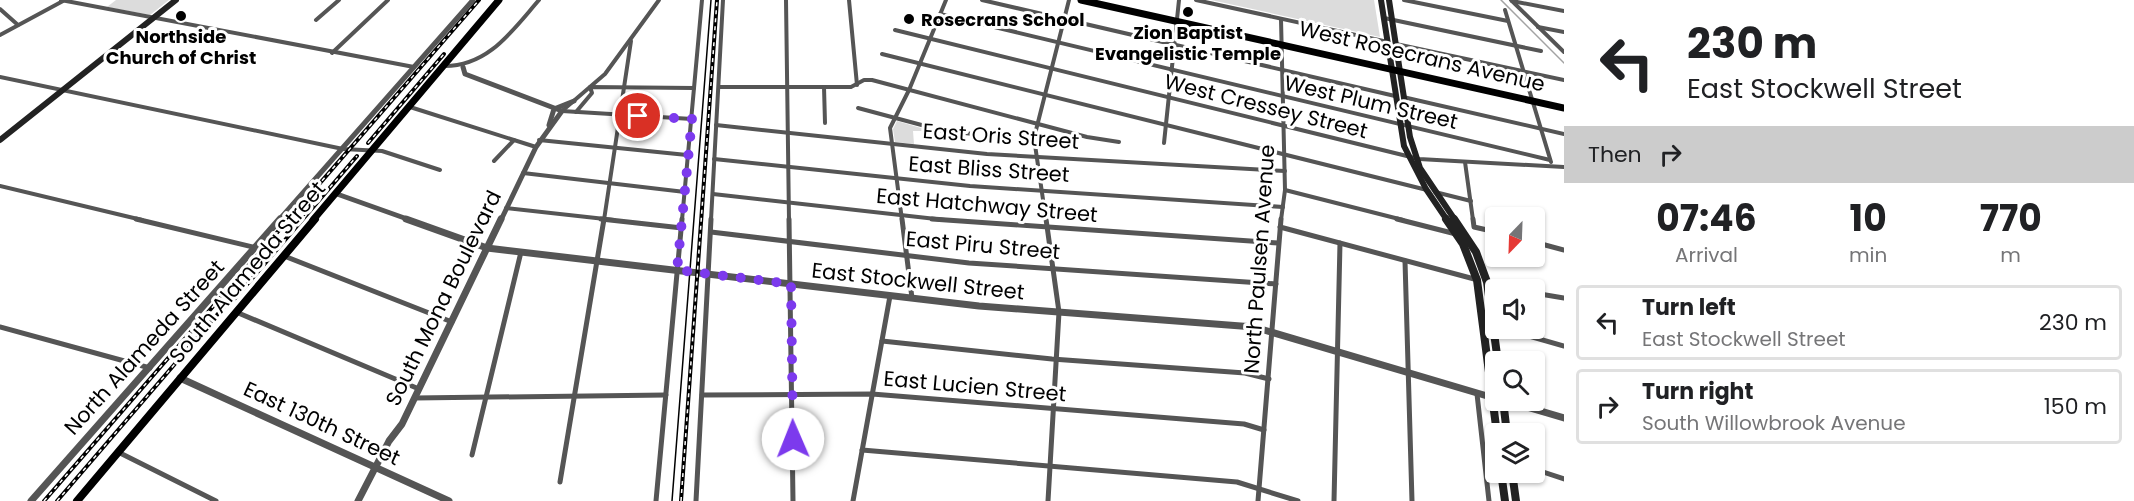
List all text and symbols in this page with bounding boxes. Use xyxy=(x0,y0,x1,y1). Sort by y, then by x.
marker: Zion Baptist Evangelistic Temple xyxy=(1181,5,1195,19)
place label: Rosecrans School xyxy=(921,7,1084,32)
marker: Northside Church of Christ xyxy=(174,9,188,23)
marker: Rosecrans School xyxy=(902,12,916,26)
street label: West Rosecrans Avenue xyxy=(1296,14,1548,98)
text: 230 m xyxy=(1687,14,1817,73)
place label: Zion Baptist Evangelistic Temple xyxy=(1095,20,1281,66)
place label: Northside Church of Christ xyxy=(106,24,256,70)
icon: left xyxy=(1588,24,1666,102)
street label: West Cressey Street xyxy=(1161,67,1371,145)
street label: West Plum Street xyxy=(1281,68,1461,136)
text: East Stockwell Street xyxy=(1687,70,1962,107)
pin xyxy=(612,90,663,141)
icon: arrive xyxy=(621,99,654,132)
street label: East Oris Street xyxy=(922,116,1080,156)
icon: right xyxy=(1654,138,1687,171)
text: Then xyxy=(1588,139,1642,170)
street label: North Paulsen Avenue xyxy=(1237,143,1281,375)
street label: East Bliss Street xyxy=(907,149,1071,189)
street label: South Alameda Street xyxy=(162,175,332,369)
street label: East Hatchway Street xyxy=(875,181,1099,229)
street label: South Mona Boulevard xyxy=(378,185,508,411)
text: 07:46 xyxy=(1656,193,1757,244)
text: 10 xyxy=(1850,193,1887,244)
text: 770 xyxy=(1980,193,2042,244)
north arrow xyxy=(1485,207,1545,267)
map controls xyxy=(1485,207,1545,483)
street label: East Piru Street xyxy=(905,224,1061,266)
text: Arrival xyxy=(1675,241,1738,269)
text: min xyxy=(1849,241,1887,269)
text: m xyxy=(2000,241,2021,269)
street label: North Alameda Street xyxy=(57,253,231,441)
street label: East Stockwell Street xyxy=(810,255,1026,307)
button: sound xyxy=(1485,279,1545,339)
text: Turn left xyxy=(1642,292,1736,323)
icon: left xyxy=(1591,306,1624,339)
text: 230 m xyxy=(2039,307,2107,338)
text: East Stockwell Street xyxy=(1642,325,1846,353)
button: search xyxy=(1485,351,1545,411)
street label: East Lucien Street xyxy=(882,364,1068,408)
street label: East 130th Street xyxy=(239,374,405,472)
text: Turn right xyxy=(1642,376,1753,407)
icon: right xyxy=(1591,390,1624,423)
text: 150 m xyxy=(2044,391,2107,422)
position arrow xyxy=(761,407,825,471)
text: South Willowbrook Avenue xyxy=(1642,409,1906,437)
button: layers xyxy=(1485,423,1545,483)

